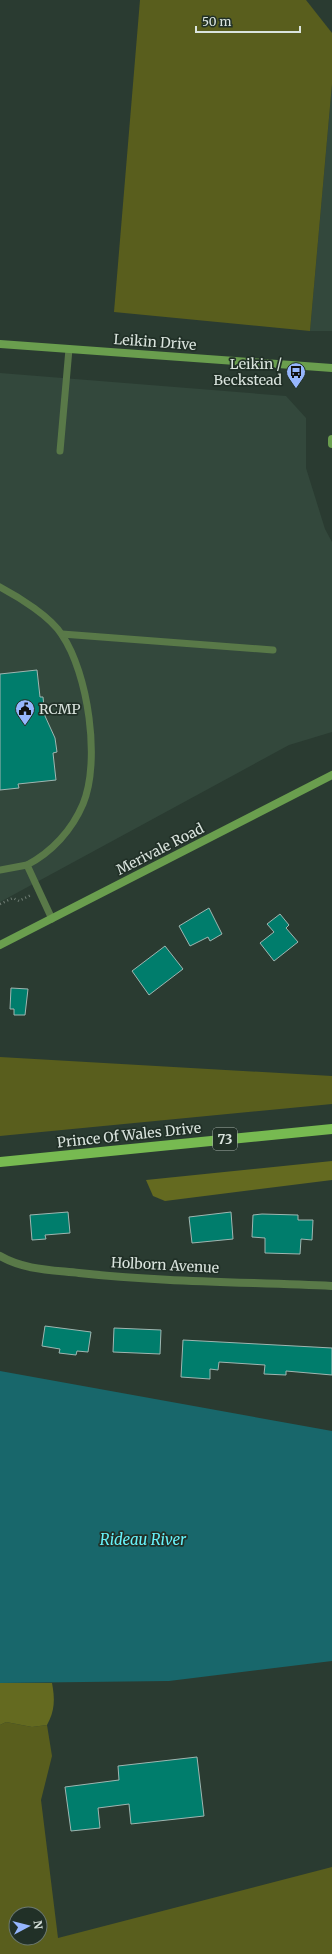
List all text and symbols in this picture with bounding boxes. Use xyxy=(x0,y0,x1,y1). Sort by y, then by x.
scale bar xyxy=(196,8,300,34)
text: 50 m xyxy=(202,14,231,29)
street label: Leikin Drive xyxy=(113,330,197,354)
place label: Leikin / Beckstead xyxy=(214,355,283,389)
bus stop icon: Leikin / Beckstead xyxy=(285,361,307,389)
public building icon: RCMP xyxy=(14,698,36,726)
place label: RCMP xyxy=(39,700,81,718)
street label: Merivale Road xyxy=(113,819,207,879)
street label: Prince Of Wales Drive xyxy=(56,1118,202,1152)
road number: 73 xyxy=(213,1128,237,1150)
street label: Holborn Avenue xyxy=(111,1253,219,1277)
water label: Rideau River xyxy=(100,1530,187,1549)
north arrow xyxy=(8,1906,48,1946)
text: N xyxy=(30,1920,45,1930)

